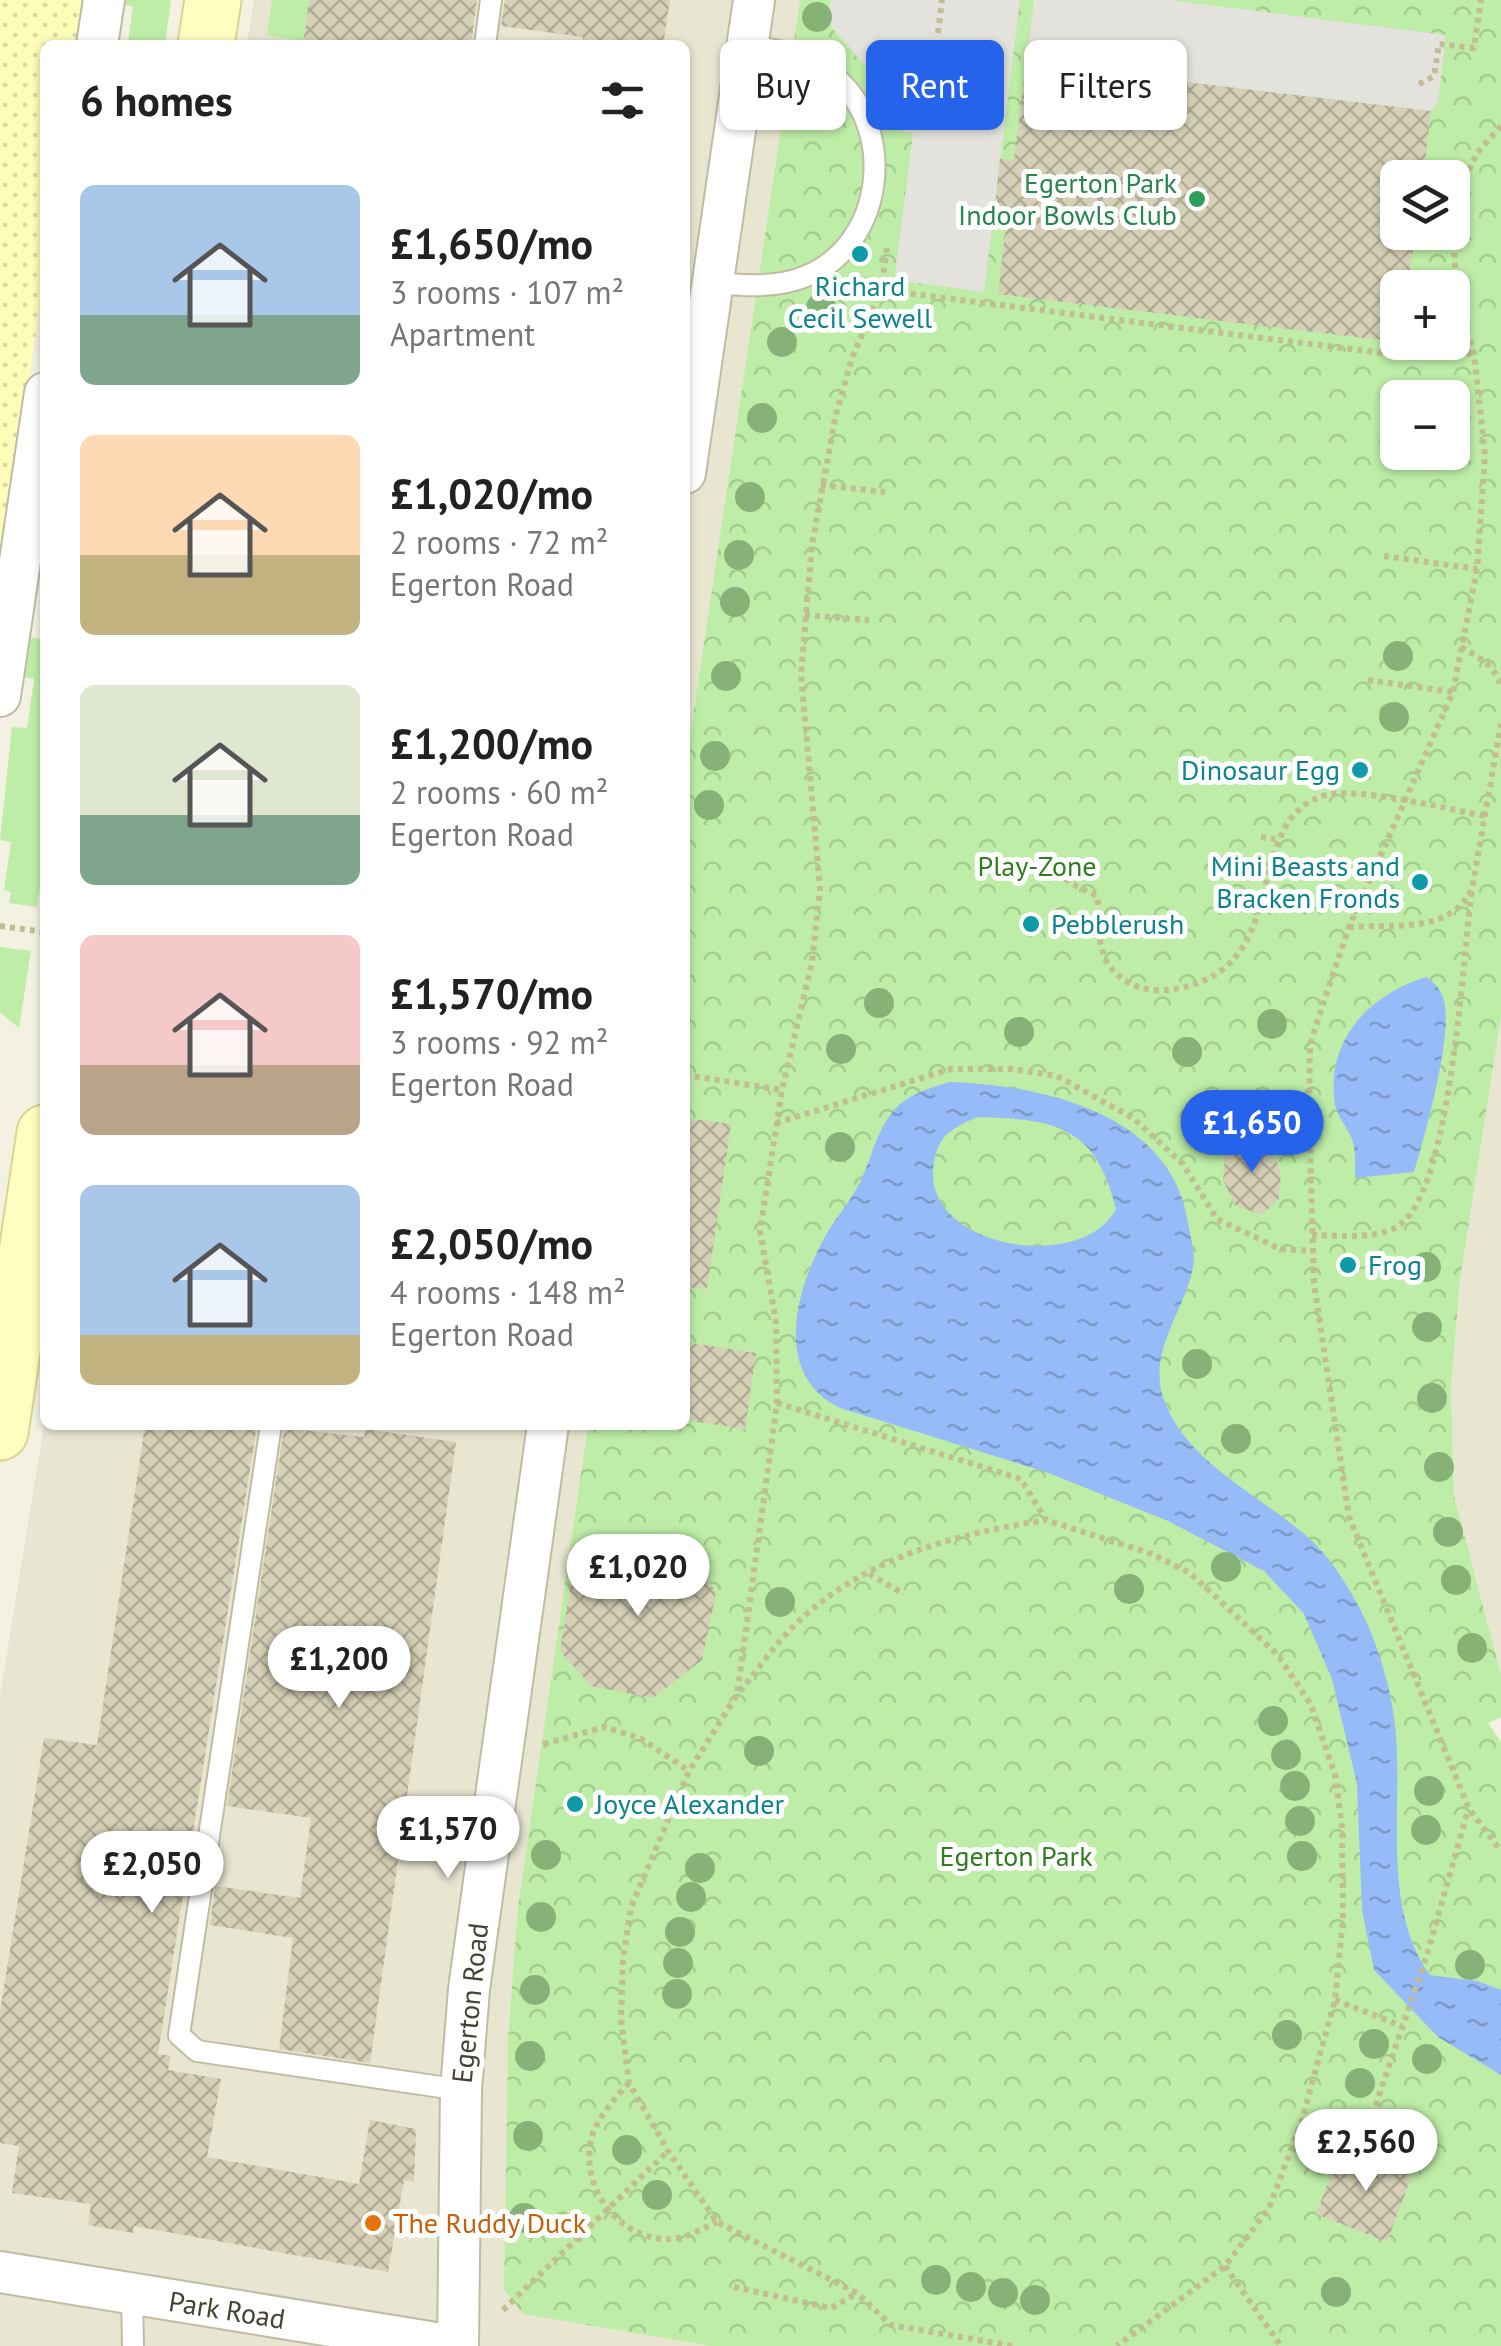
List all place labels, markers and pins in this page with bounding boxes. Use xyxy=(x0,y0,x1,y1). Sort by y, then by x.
place label: Egerton Park Indoor Bowls Club xyxy=(958,164,1178,233)
marker: Egerton Park Indoor Bowls Club xyxy=(1186,188,1208,210)
marker: Richard Cecil Sewell xyxy=(849,243,871,265)
place label: Richard Cecil Sewell xyxy=(788,267,932,336)
place label: Dinosaur Egg xyxy=(1181,751,1340,788)
marker: Dinosaur Egg xyxy=(1349,759,1371,781)
place label: Mini Beasts and Bracken Fronds xyxy=(1211,847,1400,916)
marker: Mini Beasts and Bracken Fronds xyxy=(1409,871,1431,893)
place label: Pebblerush xyxy=(1051,905,1184,942)
marker: Pebblerush xyxy=(1020,913,1042,935)
pin: £1,650 xyxy=(1171,1090,1333,1175)
place label: Frog xyxy=(1368,1246,1422,1283)
marker: Frog xyxy=(1337,1254,1359,1276)
pin: £1,020 xyxy=(557,1534,719,1619)
pin: £1,200 xyxy=(258,1626,420,1711)
place label: Joyce Alexander xyxy=(594,1785,784,1822)
marker: Joyce Alexander xyxy=(564,1793,586,1815)
pin: £1,570 xyxy=(367,1796,529,1881)
pin: £2,050 xyxy=(71,1831,233,1916)
pin: £2,560 xyxy=(1285,2109,1447,2194)
place label: The Ruddy Duck xyxy=(393,2204,587,2241)
marker: The Ruddy Duck xyxy=(362,2212,384,2234)

